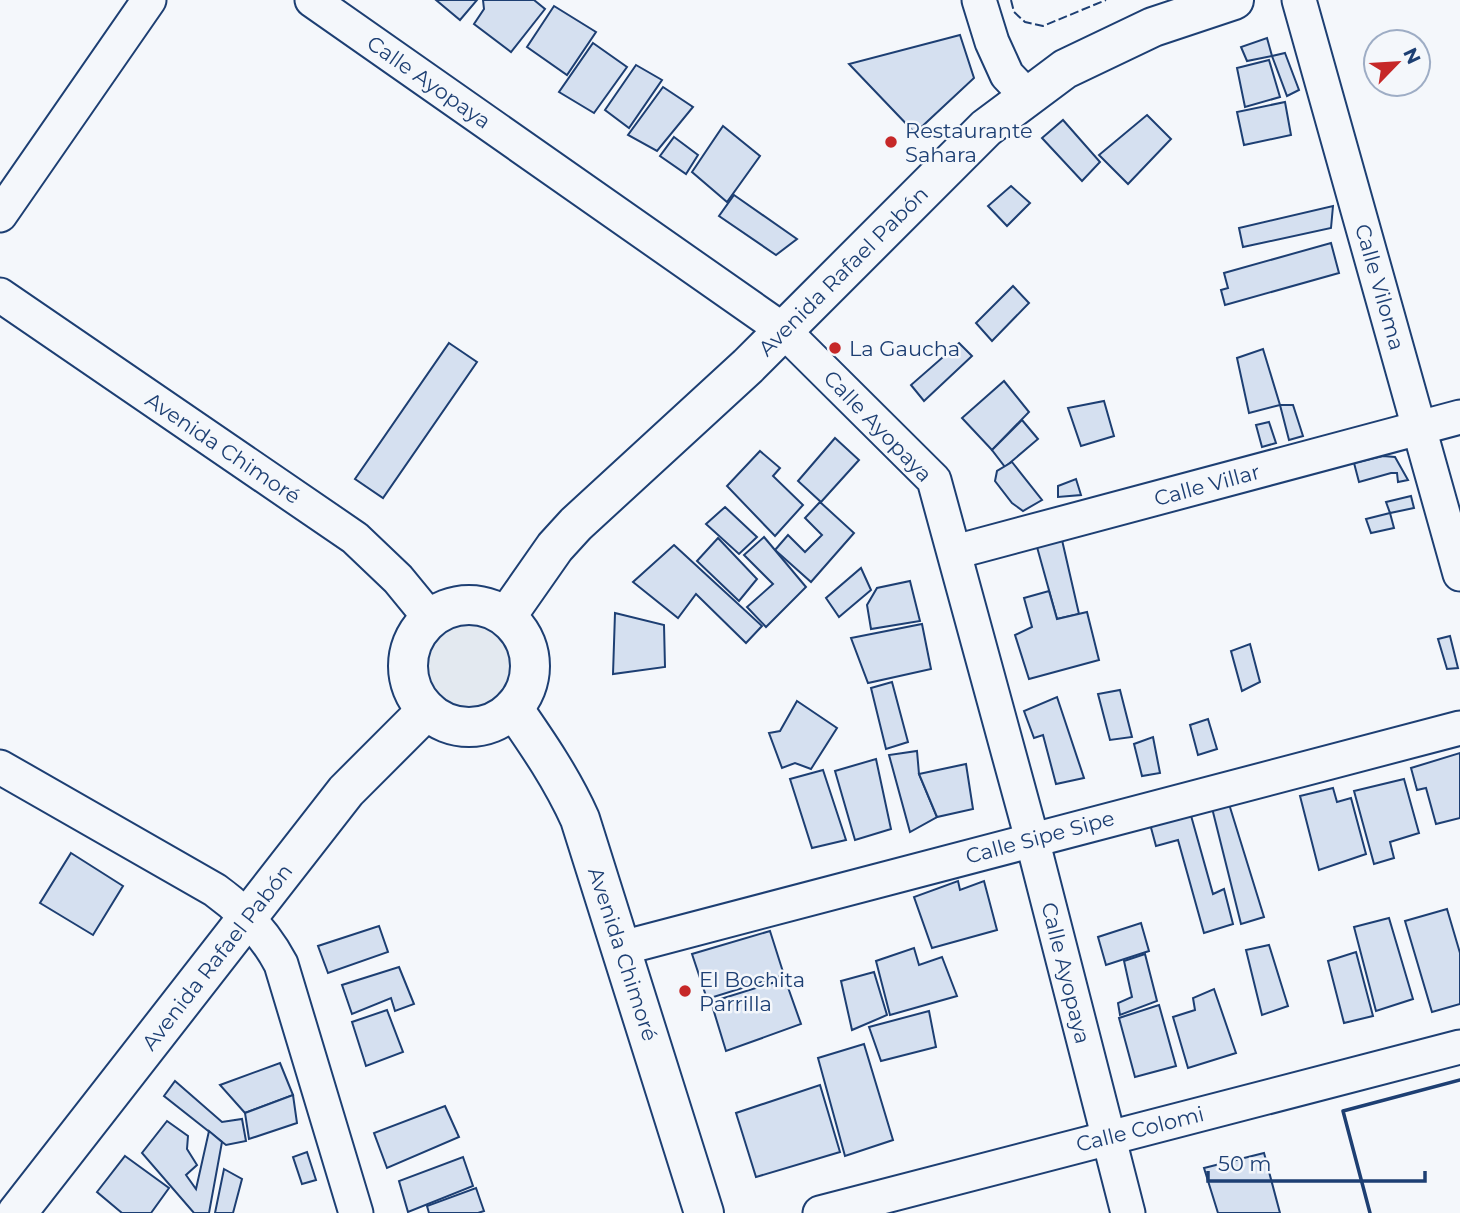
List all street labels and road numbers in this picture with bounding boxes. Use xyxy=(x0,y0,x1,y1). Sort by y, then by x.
street label: Calle Ayopaya xyxy=(362,30,496,134)
street label: Avenida Rafael Pabón xyxy=(753,181,933,361)
street label: Calle Viloma xyxy=(1350,221,1410,353)
street label: Calle Ayopaya xyxy=(819,365,937,487)
street label: Avenida Chimoré xyxy=(141,387,305,509)
street label: Calle Villar xyxy=(1151,459,1263,511)
street label: Calle Sipe Sipe xyxy=(963,805,1117,869)
street label: Avenida Rafael Pabón xyxy=(136,859,298,1055)
street label: Avenida Chimoré xyxy=(583,864,663,1044)
street label: Calle Ayopaya xyxy=(1036,900,1096,1046)
street label: Calle Colomi xyxy=(1073,1101,1207,1157)

